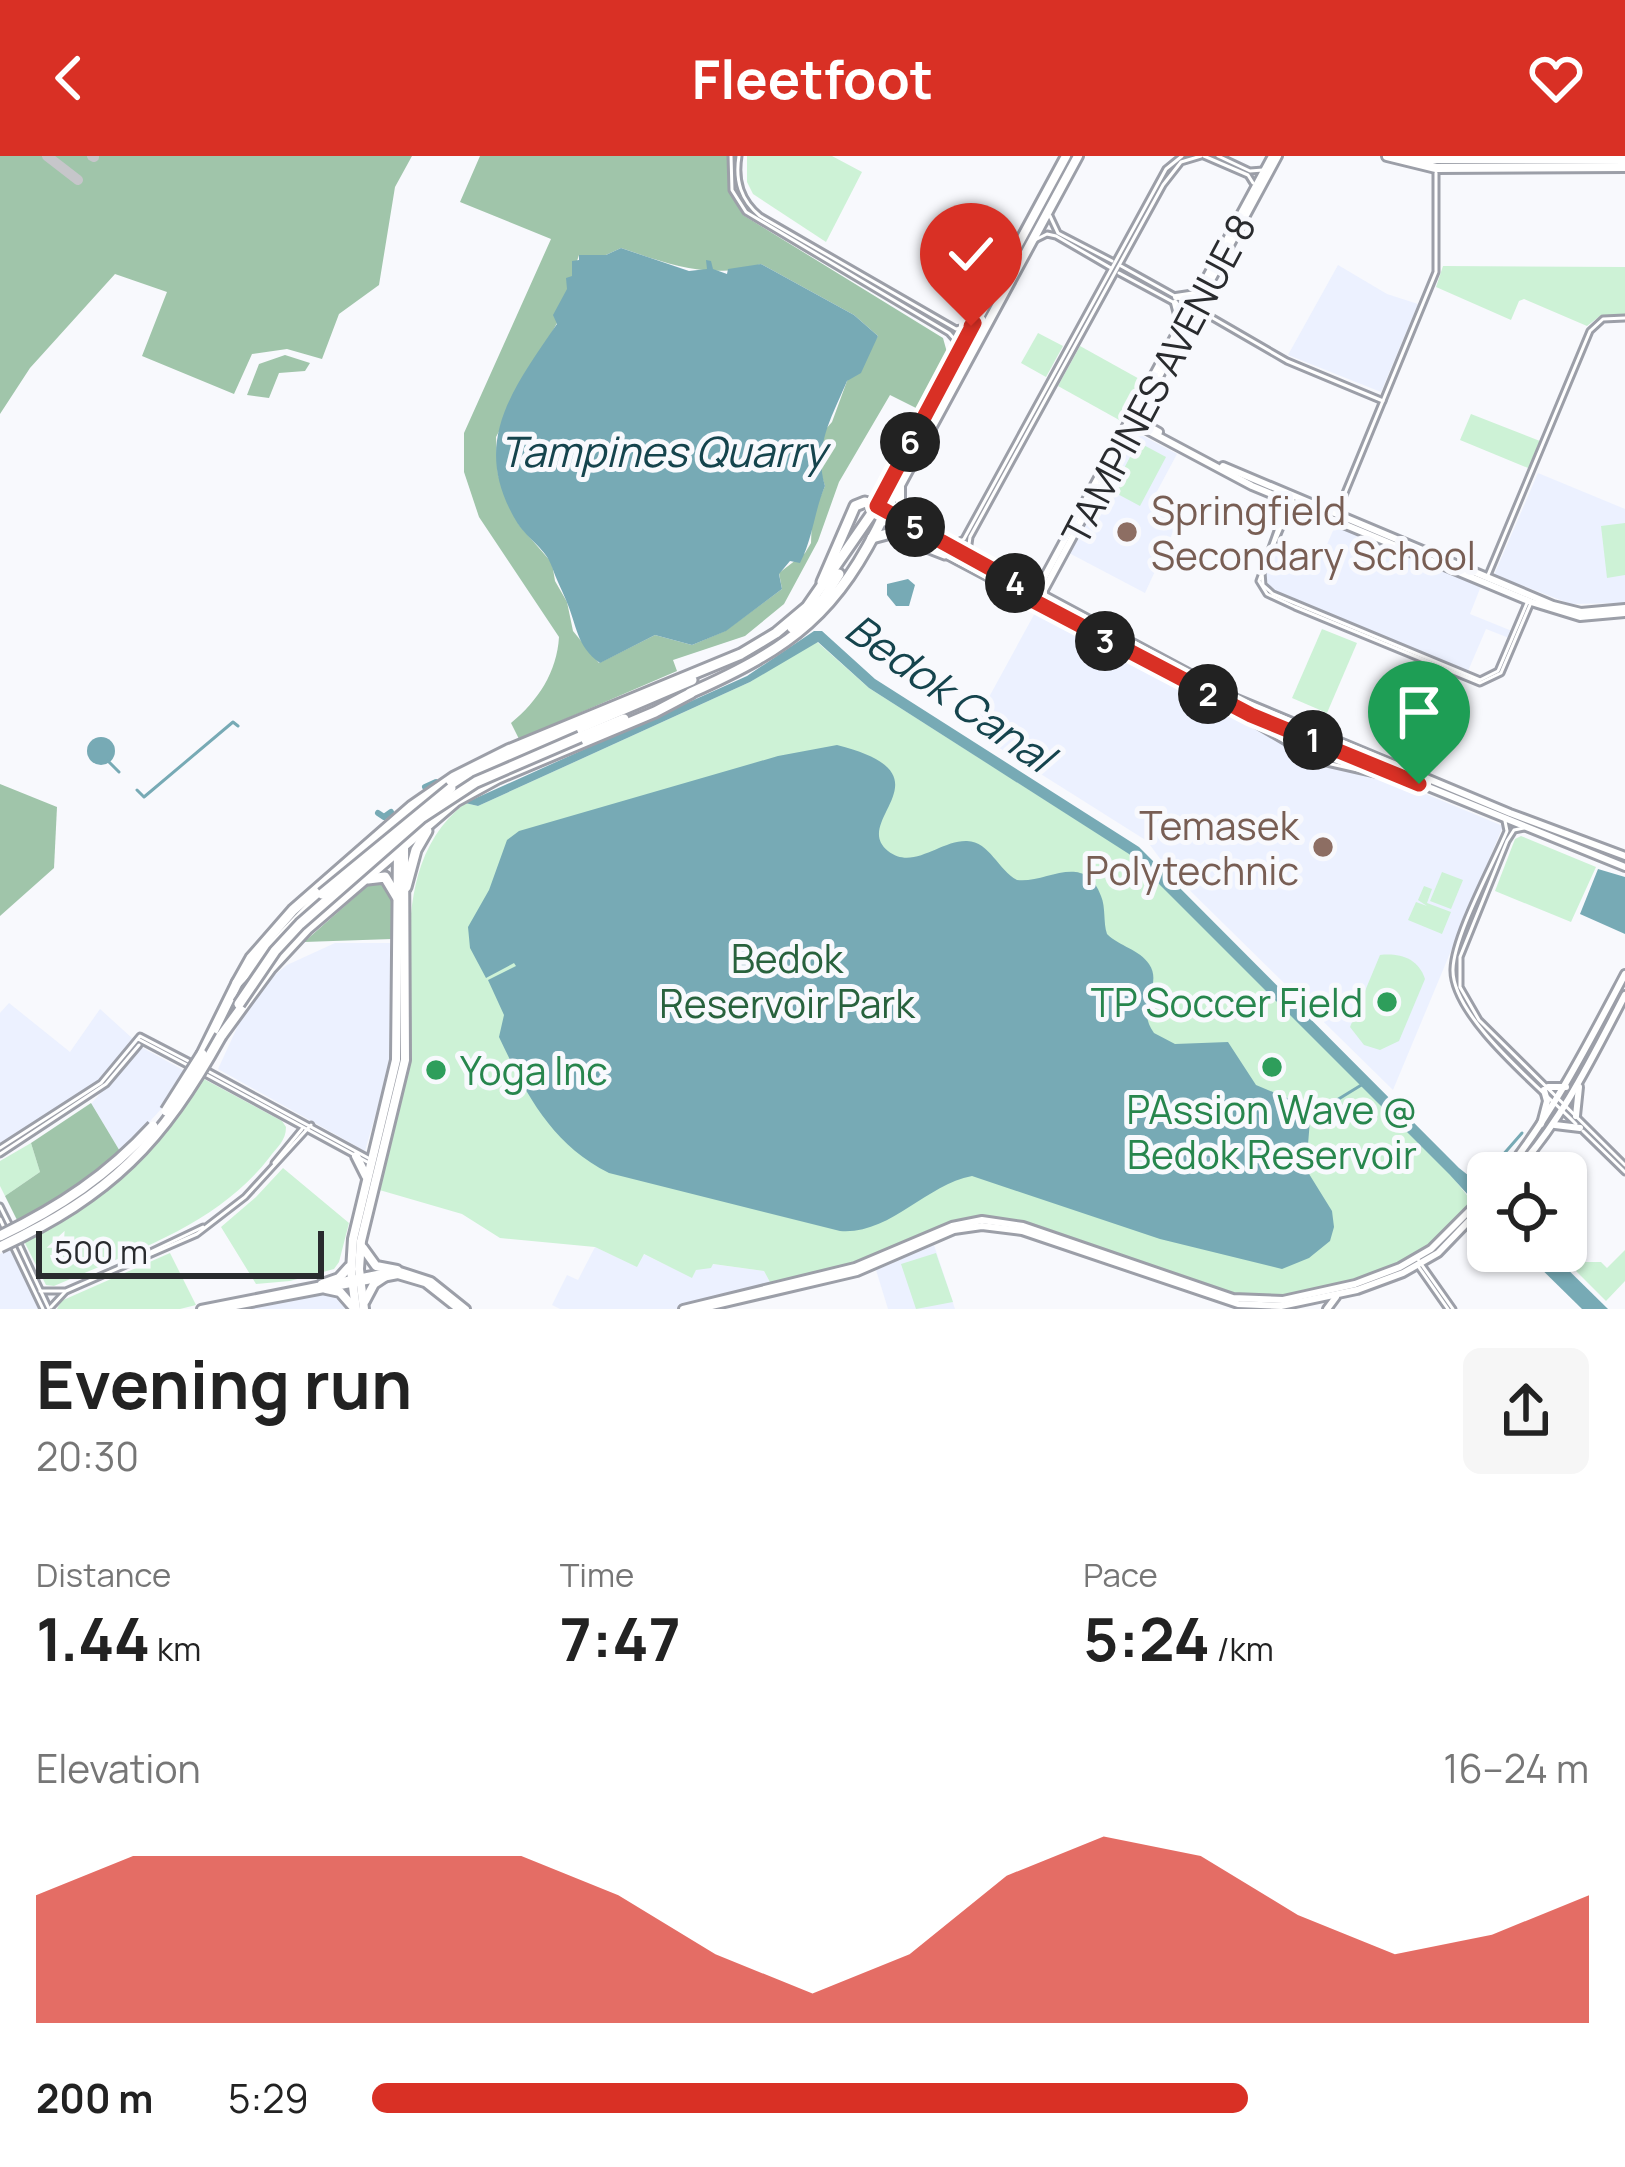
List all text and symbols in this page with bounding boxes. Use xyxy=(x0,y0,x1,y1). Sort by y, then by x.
text: Fleetfoot xyxy=(692,41,933,115)
icon: back xyxy=(36,45,102,111)
icon: heart xyxy=(1523,45,1589,111)
pin xyxy=(920,203,1022,326)
street label: TAMPINES AVENUE 8 xyxy=(1048,204,1268,554)
icon: check xyxy=(938,221,1004,287)
pin: 6 xyxy=(880,412,940,472)
text: 6 xyxy=(900,419,920,464)
water label: Tampines Quarry xyxy=(500,422,832,480)
place label: Springfield Secondary School xyxy=(1151,483,1476,582)
pin: 5 xyxy=(885,497,945,557)
text: 5 xyxy=(905,504,925,549)
marker: Springfield Secondary School xyxy=(1114,519,1140,545)
pin: 4 xyxy=(985,553,1045,613)
text: 4 xyxy=(1005,560,1025,605)
water label: Bedok Canal xyxy=(835,599,1069,788)
pin: 3 xyxy=(1075,611,1135,671)
text: 3 xyxy=(1095,618,1115,663)
pin xyxy=(1368,661,1470,784)
pin: 2 xyxy=(1178,664,1238,724)
text: 2 xyxy=(1198,671,1218,716)
icon: arrive xyxy=(1386,679,1452,745)
pin: 1 xyxy=(1283,710,1343,770)
text: 1 xyxy=(1306,717,1320,762)
place label: Temasek Polytechnic xyxy=(1085,798,1301,897)
marker: Temasek Polytechnic xyxy=(1310,834,1336,860)
park label: Bedok Reservoir Park xyxy=(659,931,916,1030)
place label: TP Soccer Field xyxy=(1091,975,1363,1029)
marker: TP Soccer Field xyxy=(1374,989,1400,1015)
place label: Yoga Inc xyxy=(460,1043,608,1097)
marker: PAssion Wave @ Bedok Reservoir xyxy=(1259,1054,1285,1080)
marker: Yoga Inc xyxy=(423,1057,449,1083)
place label: PAssion Wave @ Bedok Reservoir xyxy=(1127,1082,1417,1181)
map controls xyxy=(1467,1152,1587,1272)
button: locate xyxy=(1467,1152,1587,1272)
scale bar xyxy=(36,1225,324,1278)
text: 500 m xyxy=(54,1229,148,1274)
text: Evening run xyxy=(36,1339,412,1429)
button: share xyxy=(1463,1348,1589,1474)
text: 20:30 xyxy=(36,1429,139,1483)
text: Distance xyxy=(36,1552,171,1597)
text: Time xyxy=(560,1552,634,1597)
text: Pace xyxy=(1083,1552,1158,1597)
text: 1.44 xyxy=(36,1597,150,1679)
text: 7:47 xyxy=(560,1597,681,1679)
text: 5:24 xyxy=(1083,1597,1210,1679)
text: km xyxy=(150,1626,201,1671)
text: /km xyxy=(1210,1626,1274,1671)
text: Elevation xyxy=(36,1741,201,1795)
text: 16–24 m xyxy=(1443,1741,1589,1795)
text: 200 m xyxy=(36,2071,153,2125)
text: 5:29 xyxy=(228,2071,309,2125)

